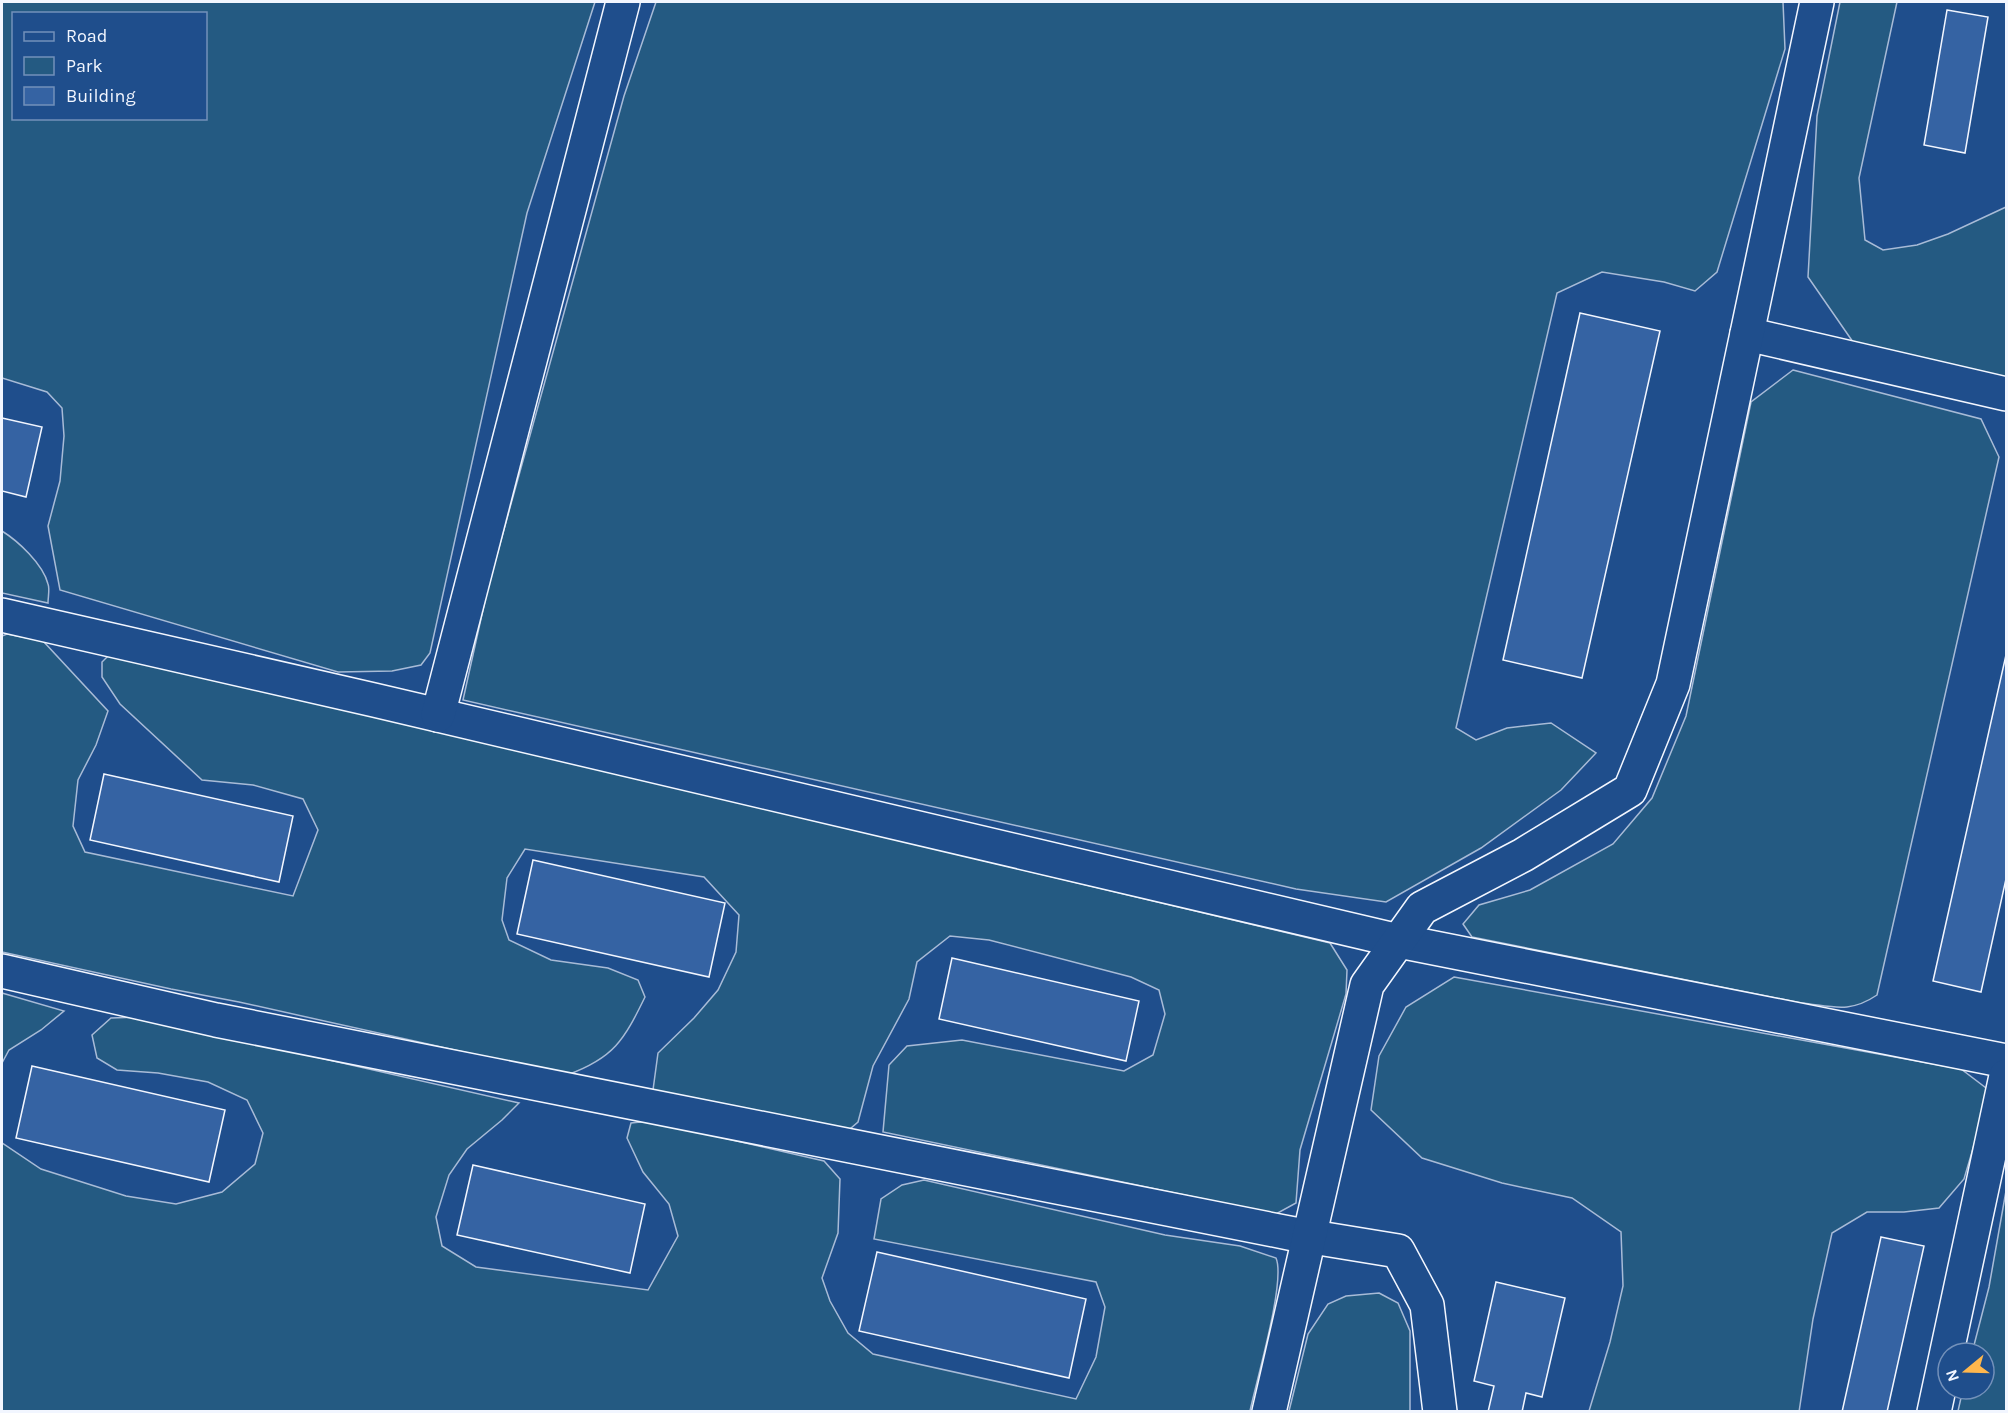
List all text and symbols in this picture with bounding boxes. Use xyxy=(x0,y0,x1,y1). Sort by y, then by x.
legend xyxy=(12,12,207,120)
text: Road xyxy=(66,25,107,47)
text: Park xyxy=(66,55,103,77)
text: Building xyxy=(66,85,136,107)
north arrow xyxy=(1936,1341,1996,1401)
text: N xyxy=(1941,1367,1963,1384)

